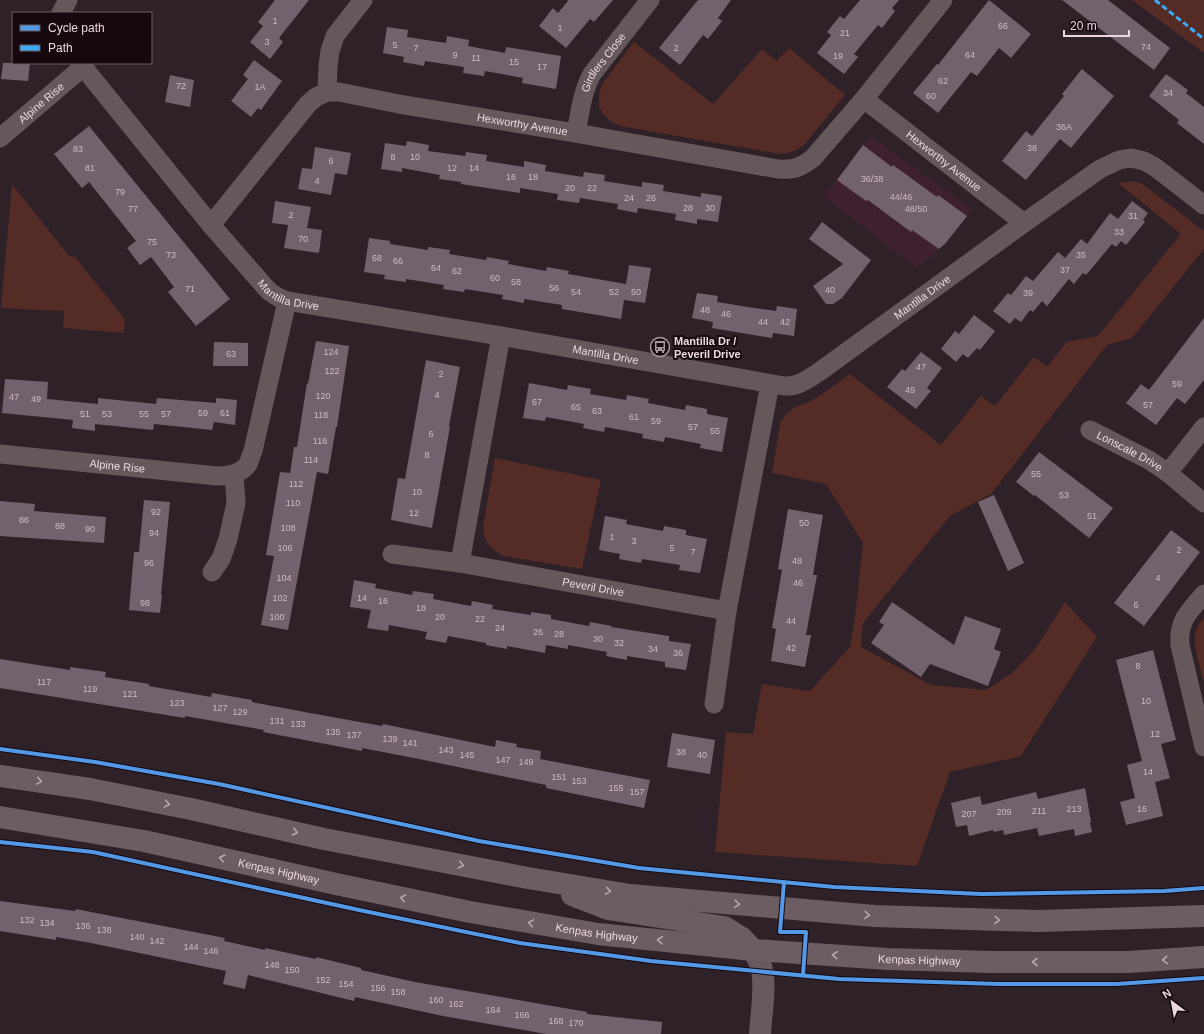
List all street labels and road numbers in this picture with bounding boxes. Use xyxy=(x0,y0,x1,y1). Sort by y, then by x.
street label: Girdlers Close xyxy=(579,31,628,94)
street label: Alpine Rise xyxy=(16,80,66,126)
street label: Hexworthy Avenue xyxy=(476,111,569,138)
street label: Hexworthy Avenue xyxy=(904,128,984,194)
street label: Mantilla Drive xyxy=(892,273,953,322)
street label: Mantilla Drive xyxy=(255,277,320,312)
street label: Mantilla Drive xyxy=(572,343,639,366)
street label: Lonscale Drive xyxy=(1095,429,1165,474)
street label: Alpine Rise xyxy=(89,457,146,475)
street label: Peveril Drive xyxy=(561,576,625,598)
street label: Kenpas Highway xyxy=(237,856,321,886)
street label: Kenpas Highway xyxy=(555,921,639,944)
street label: Kenpas Highway xyxy=(878,952,961,967)

